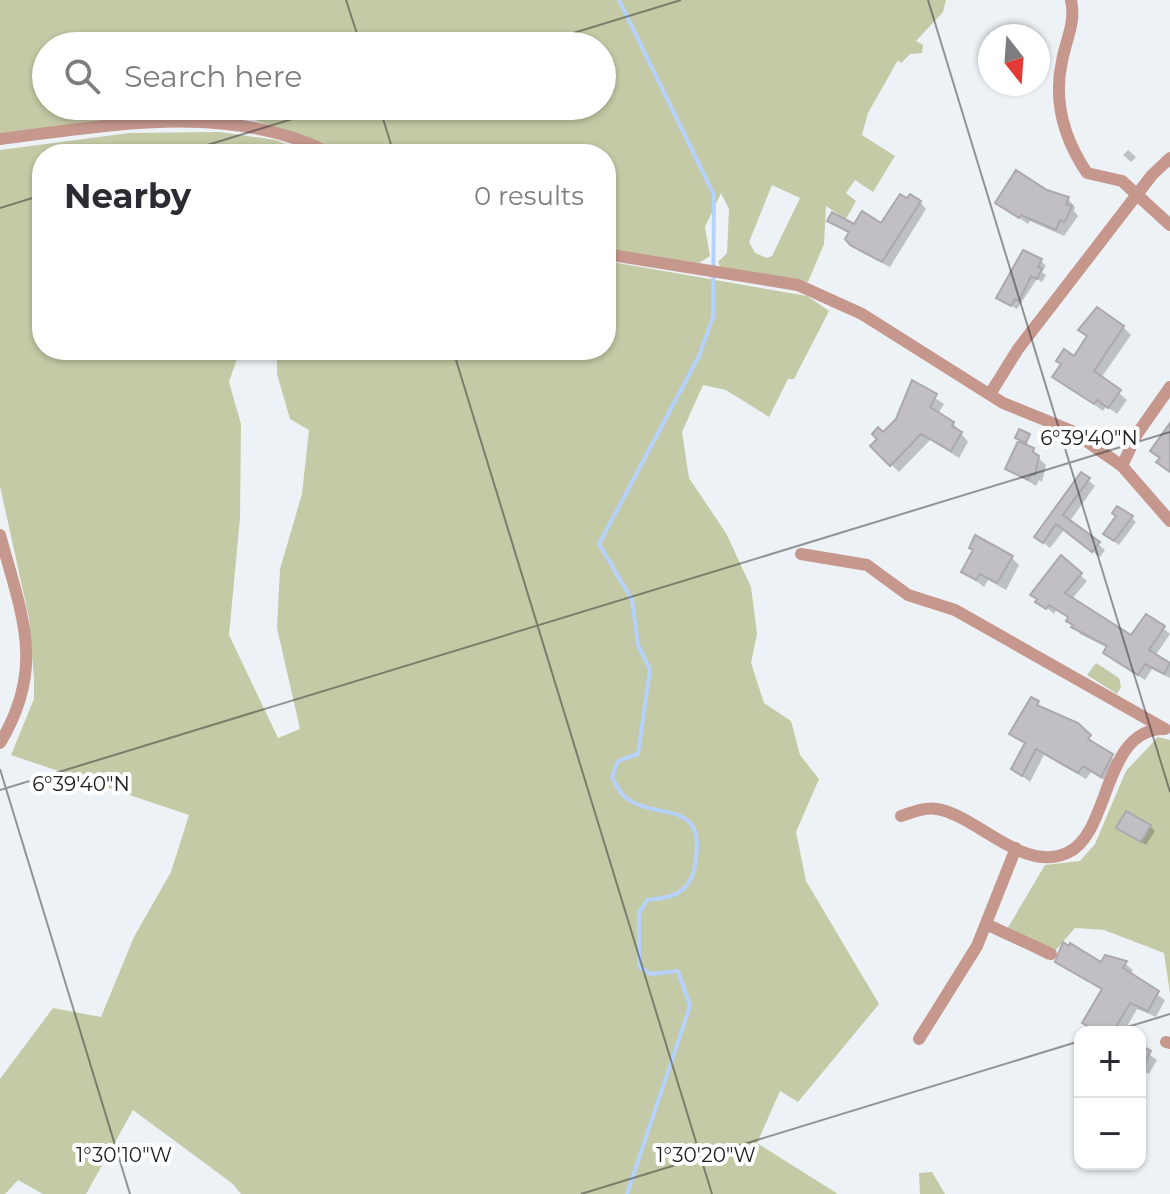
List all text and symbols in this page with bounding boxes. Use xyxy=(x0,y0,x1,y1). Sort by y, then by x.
north arrow xyxy=(978,24,1050,96)
search box xyxy=(32,32,616,120)
icon: search xyxy=(60,54,104,98)
text: Search here xyxy=(124,58,302,95)
text: Nearby xyxy=(64,175,191,217)
text: 0 results xyxy=(474,180,584,212)
text: 6°39'40"N xyxy=(1040,426,1138,450)
text: 6°39'40"N xyxy=(32,772,130,796)
map controls xyxy=(1074,1026,1146,1170)
button: + xyxy=(1074,1026,1146,1098)
button: − xyxy=(1074,1098,1146,1170)
text: 1°30'10"W xyxy=(76,1143,172,1167)
text: 1°30'20"W xyxy=(656,1143,756,1167)

